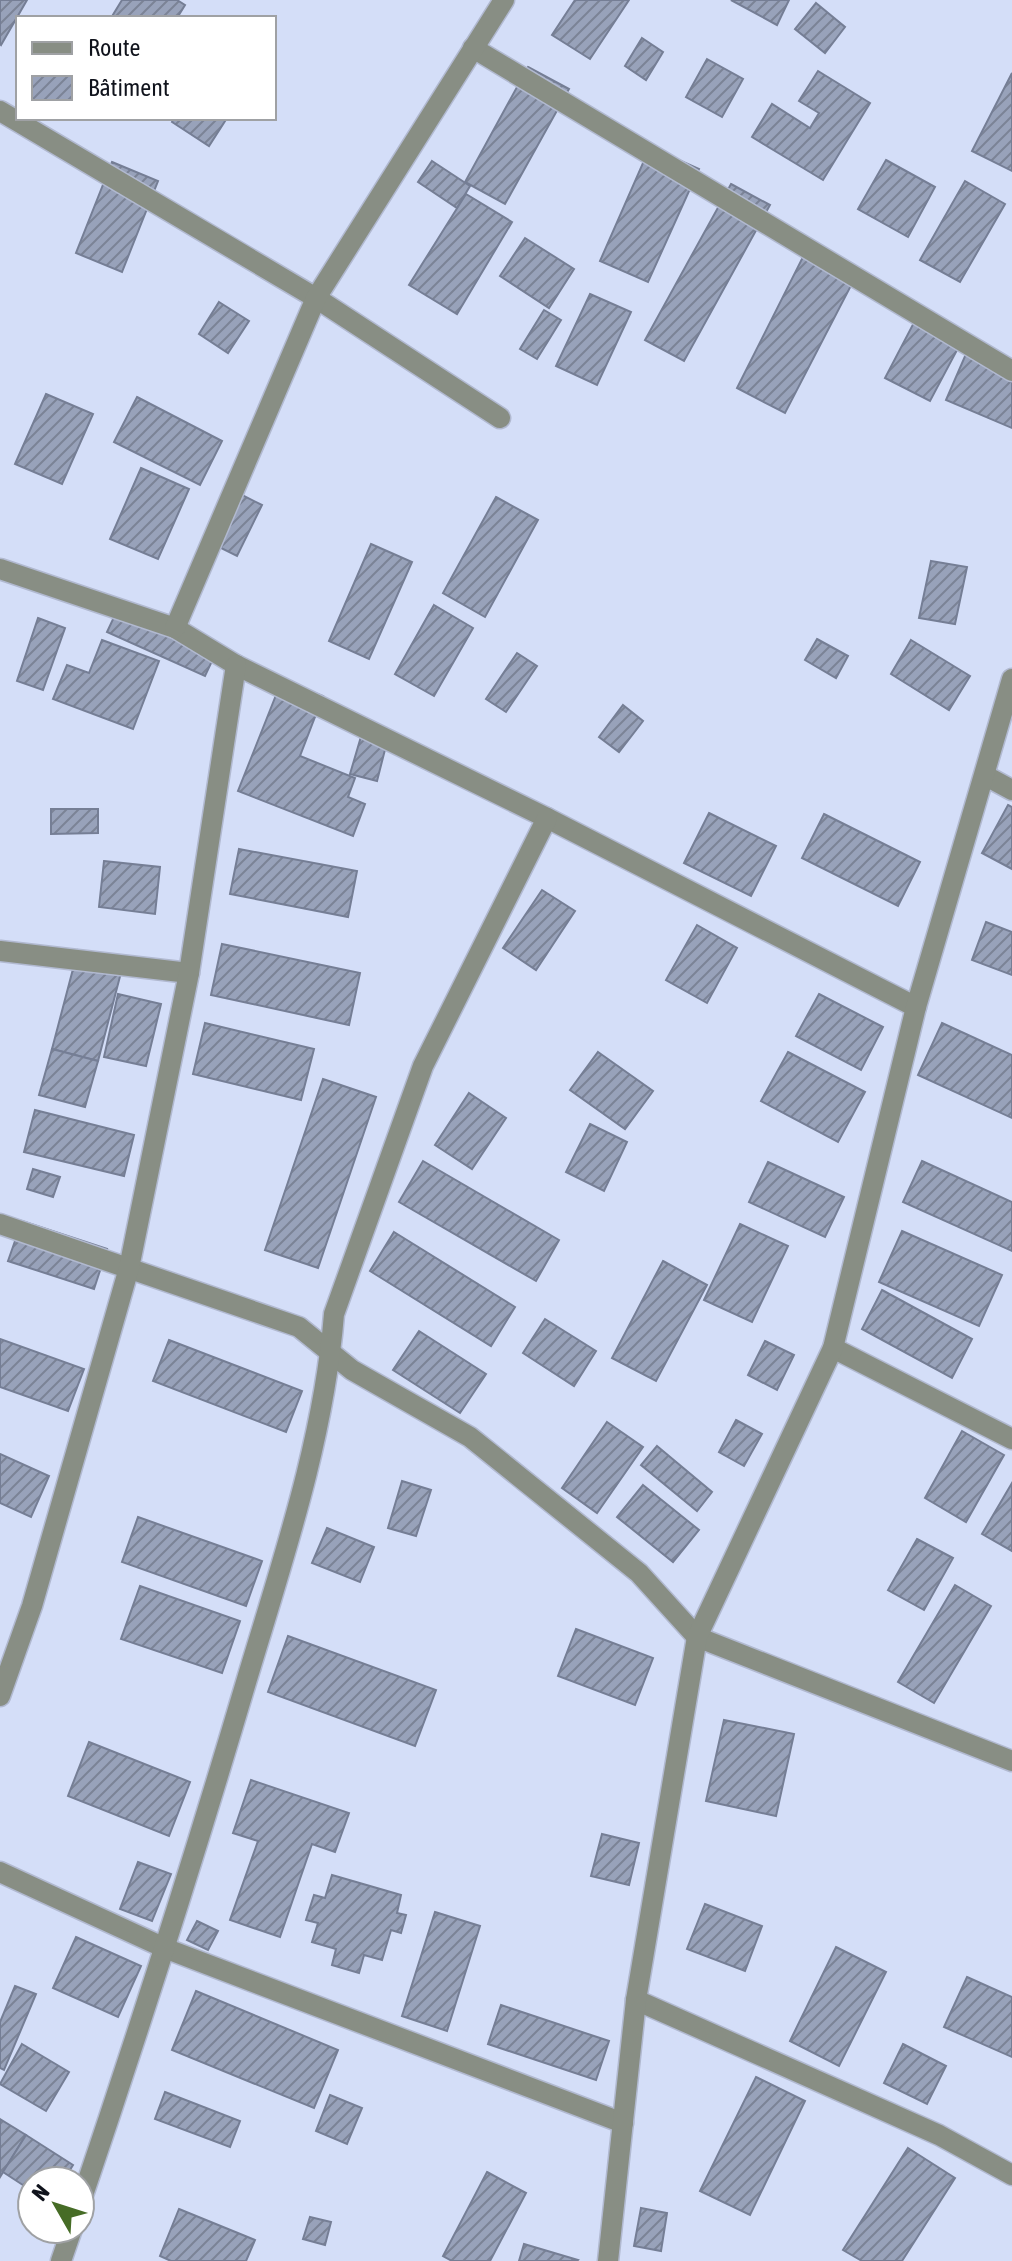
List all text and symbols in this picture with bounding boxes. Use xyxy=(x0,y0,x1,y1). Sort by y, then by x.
legend xyxy=(16,16,276,120)
text: Route xyxy=(88,34,140,61)
text: Bâtiment xyxy=(88,74,170,101)
north arrow xyxy=(16,2165,96,2245)
text: N xyxy=(26,2179,55,2206)

